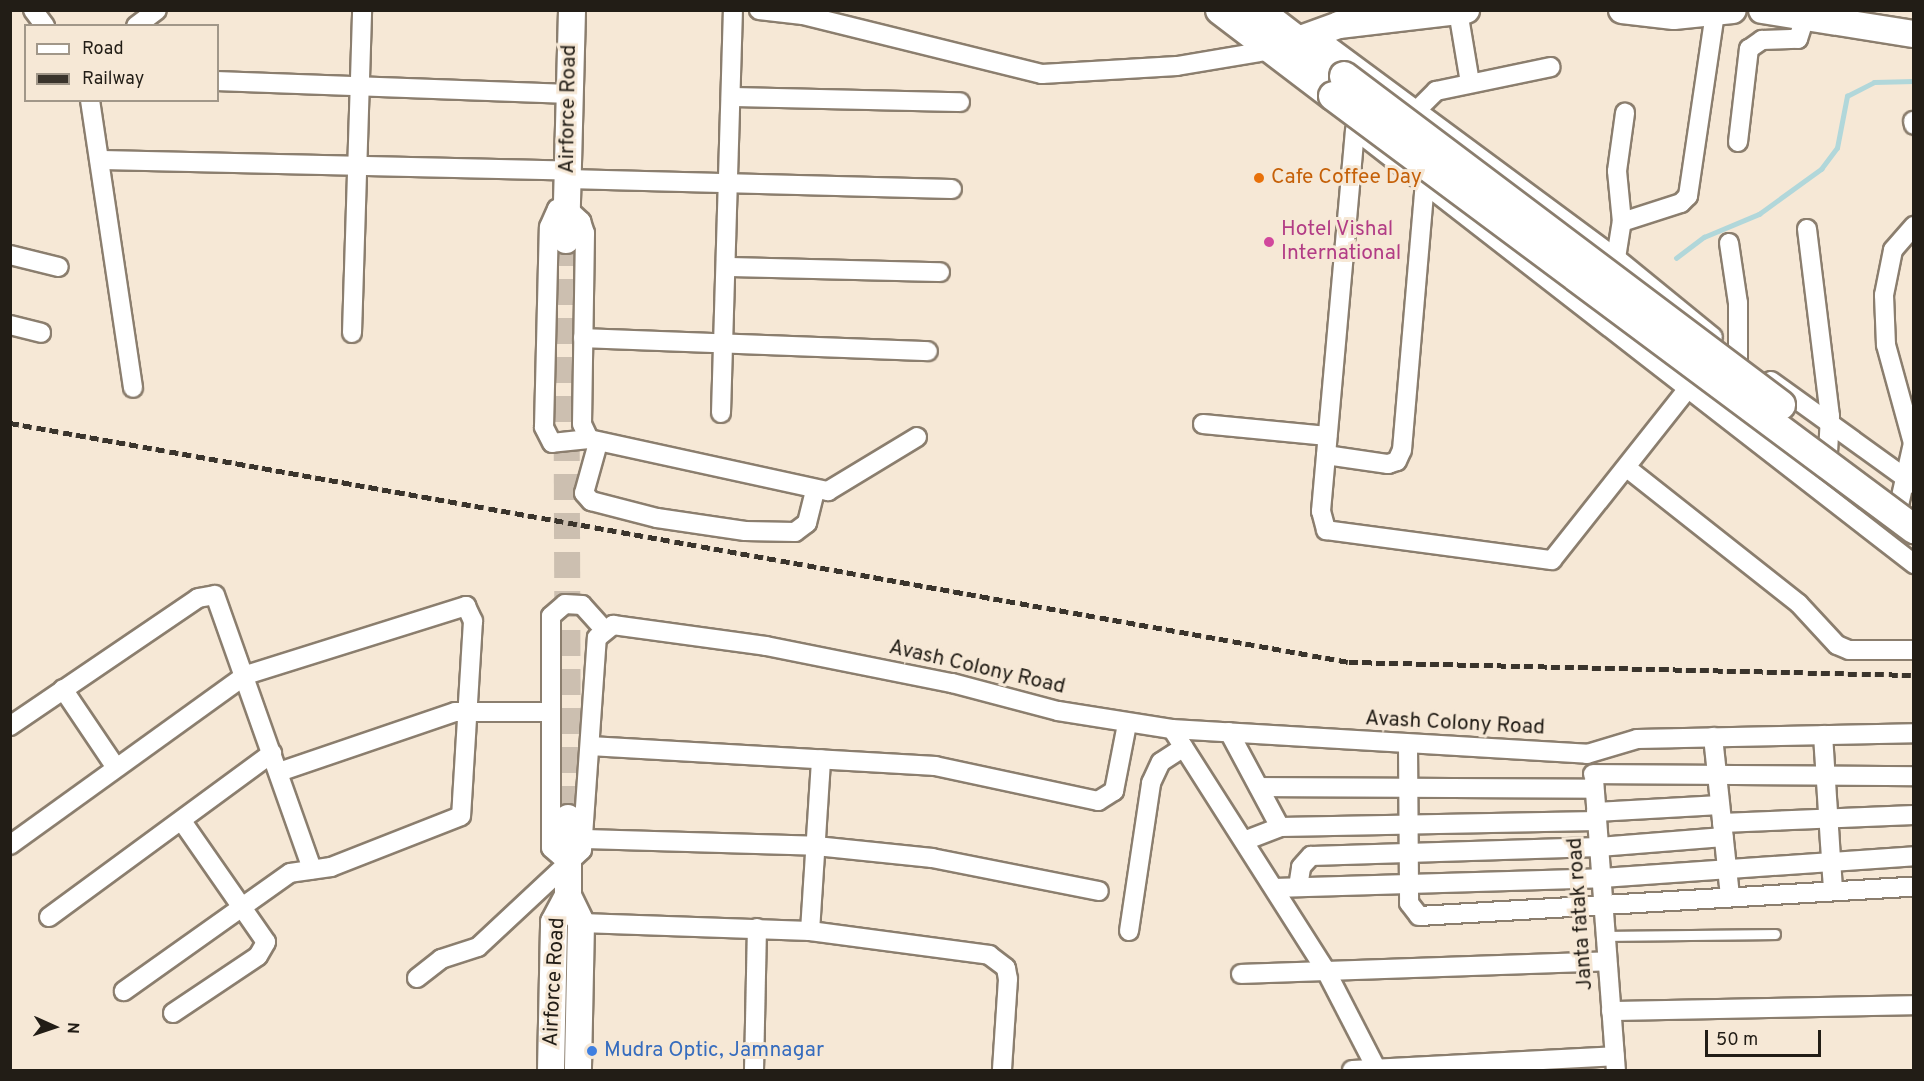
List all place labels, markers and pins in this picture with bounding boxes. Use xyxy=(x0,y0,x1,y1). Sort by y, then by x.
place label: Cafe Coffee Day xyxy=(1271,165,1422,191)
marker: Cafe Coffee Day xyxy=(1252,171,1266,185)
place label: Hotel Vishal International xyxy=(1281,217,1401,267)
marker: Hotel Vishal International xyxy=(1262,235,1276,249)
place label: Mudra Optic, Jamnagar xyxy=(604,1038,824,1064)
marker: Mudra Optic, Jamnagar xyxy=(585,1044,599,1058)

